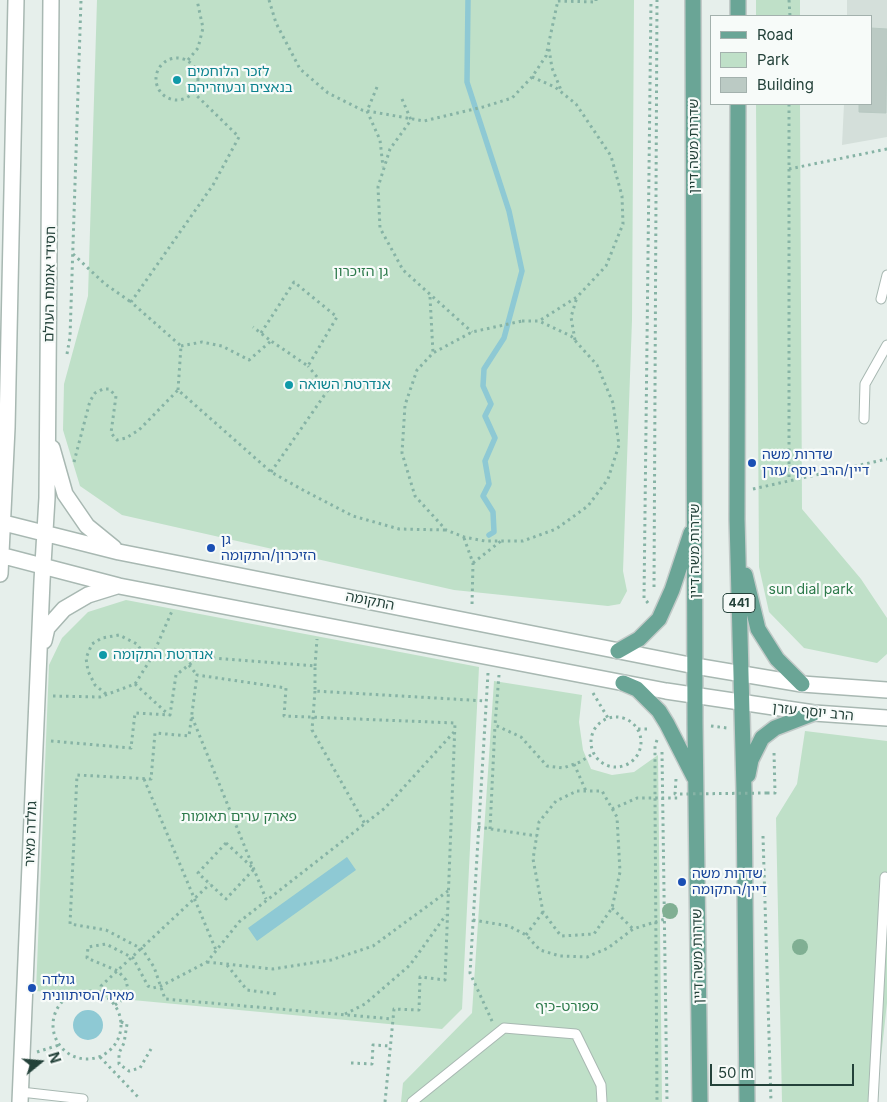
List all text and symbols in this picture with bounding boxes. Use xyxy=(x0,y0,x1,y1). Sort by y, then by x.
legend xyxy=(710,15,872,105)
text: Road xyxy=(757,25,793,44)
text: Park xyxy=(757,50,789,69)
place label: לזכר הלוחמים בנאצים ובעוזריהם xyxy=(187,64,293,96)
marker: לזכר הלוחמים בנאצים ובעוזריהם xyxy=(171,74,183,86)
text: Building xyxy=(757,75,814,94)
street label: שדרות משה דיין xyxy=(686,99,702,193)
street label: חסידי אומות העולם xyxy=(41,226,59,342)
park label: גן הזיכרון xyxy=(334,264,388,280)
place label: אנדרטת השואה xyxy=(299,377,391,393)
marker: אנדרטת השואה xyxy=(283,379,295,391)
place label: שדרות משה דיין/הרב יוסף עזרן xyxy=(762,447,869,480)
marker: שדרות משה דיין/הרב יוסף עזרן xyxy=(746,457,758,469)
street label: שדרות משה דיין xyxy=(687,504,703,598)
place label: גן הזיכרון/התקומה xyxy=(221,532,316,564)
marker: גן הזיכרון/התקומה xyxy=(205,542,217,554)
park label: sun dial park xyxy=(769,582,853,598)
street label: התקומה xyxy=(344,588,396,614)
road number: 441 xyxy=(723,594,755,612)
place label: אנדרטת התקומה xyxy=(113,647,213,663)
marker: אנדרטת התקומה xyxy=(97,649,109,661)
street label: הרב יוסף עזרן xyxy=(771,699,855,725)
street label: גולדה מאיר xyxy=(21,801,41,867)
park label: פארק ערים תאומות xyxy=(181,809,297,825)
place label: שדרות משה דיין/התקומה xyxy=(692,866,767,899)
marker: שדרות משה דיין/התקומה xyxy=(676,876,688,888)
street label: שדרות משה דיין xyxy=(689,908,707,1004)
place label: גולדה מאיר/הסיתוונית xyxy=(42,972,134,1004)
marker: גולדה מאיר/הסיתוונית xyxy=(26,982,38,994)
park label: ספורט-כיף xyxy=(535,999,599,1015)
north arrow xyxy=(15,1037,65,1087)
text: N xyxy=(45,1050,65,1065)
scale bar xyxy=(712,1054,856,1086)
text: 50 m xyxy=(718,1063,754,1082)

